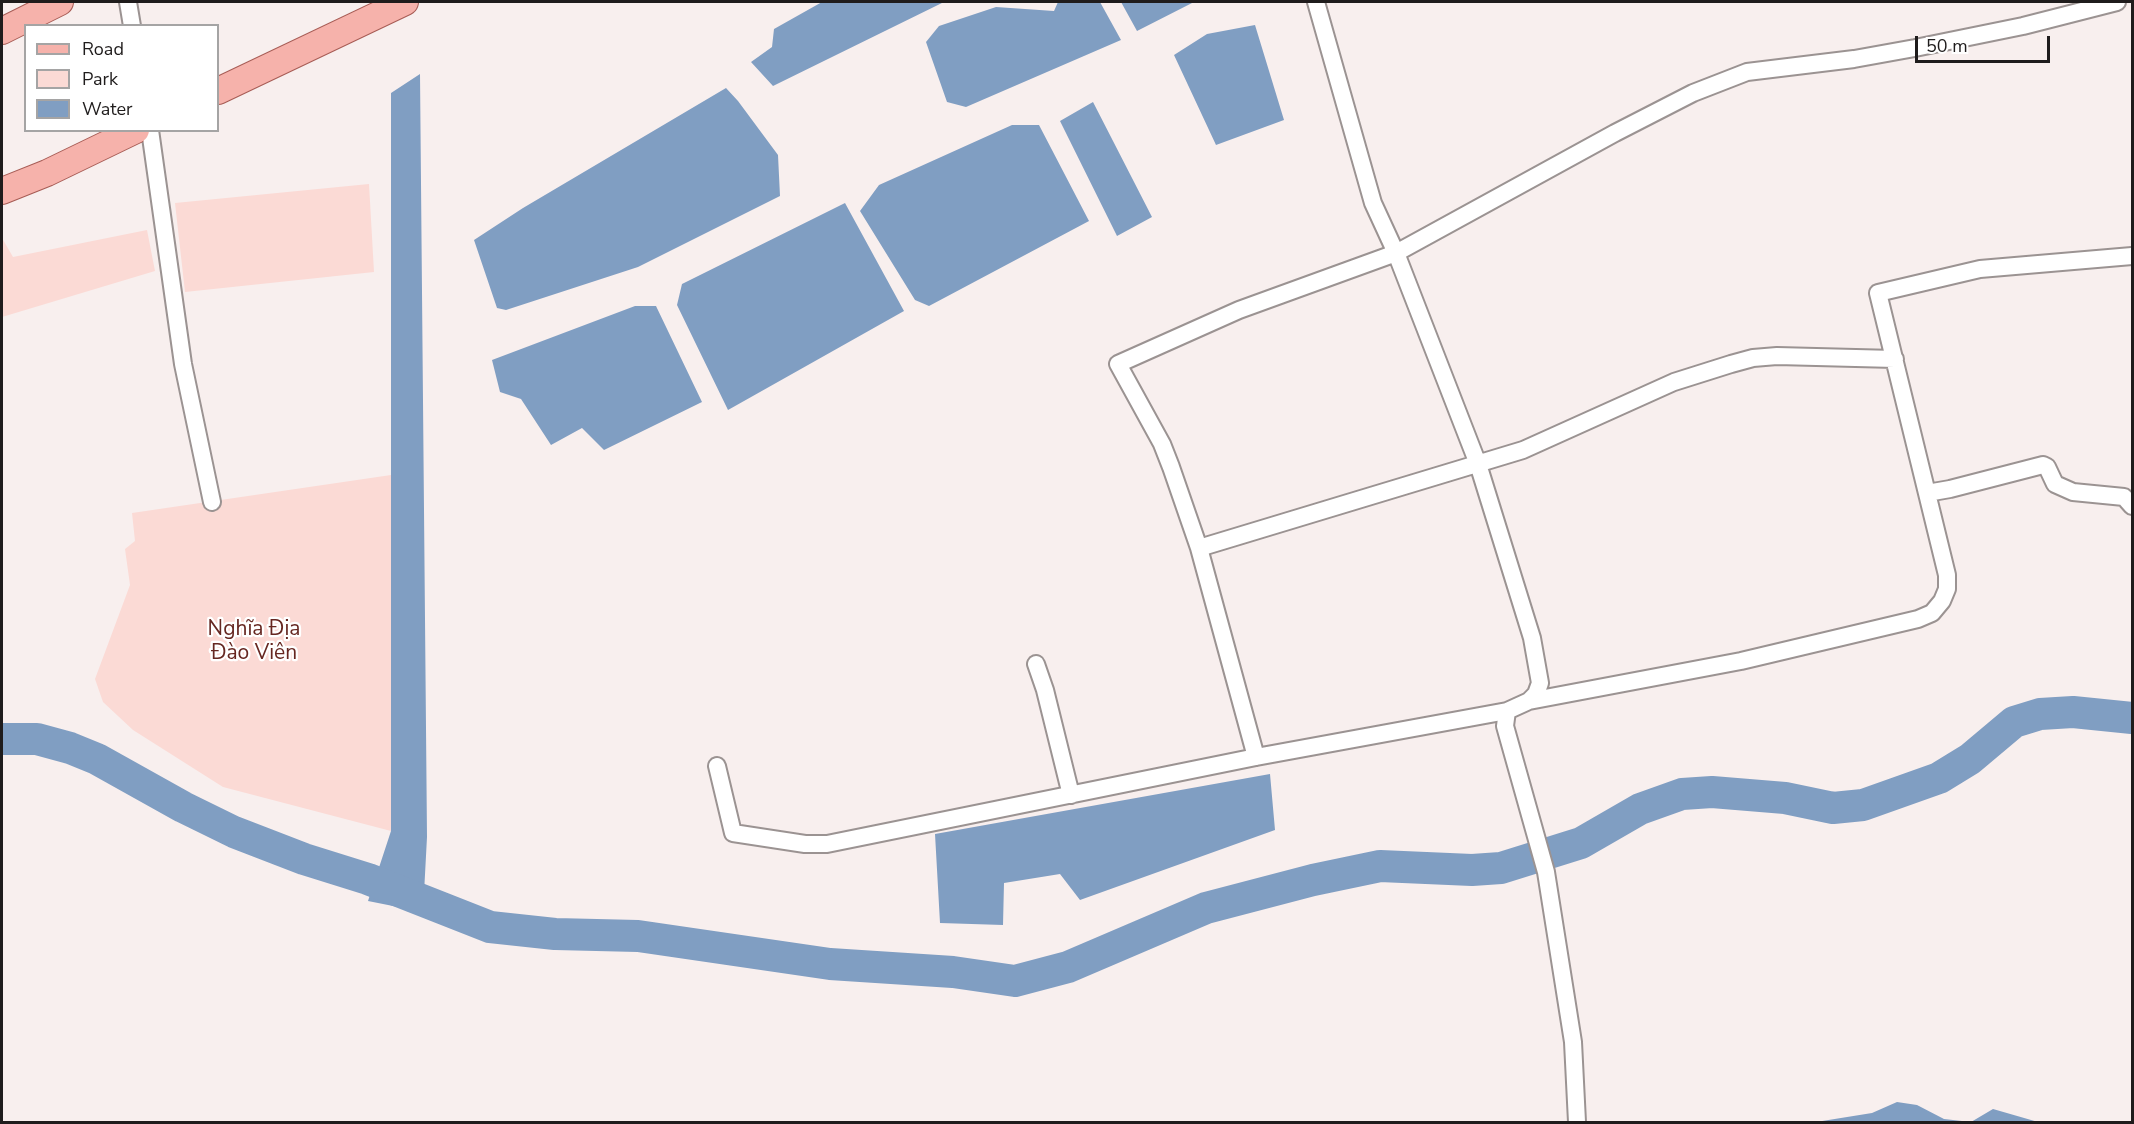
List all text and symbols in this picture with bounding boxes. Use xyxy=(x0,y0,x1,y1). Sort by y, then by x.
legend xyxy=(24,24,219,132)
scale bar xyxy=(1918,24,2053,62)
text: 50 m xyxy=(1926,34,1968,58)
text: Road xyxy=(82,37,124,61)
text: Park xyxy=(82,67,118,91)
text: Water xyxy=(82,97,133,121)
park label: Nghĩa Địa Đào Viên xyxy=(208,617,300,667)

